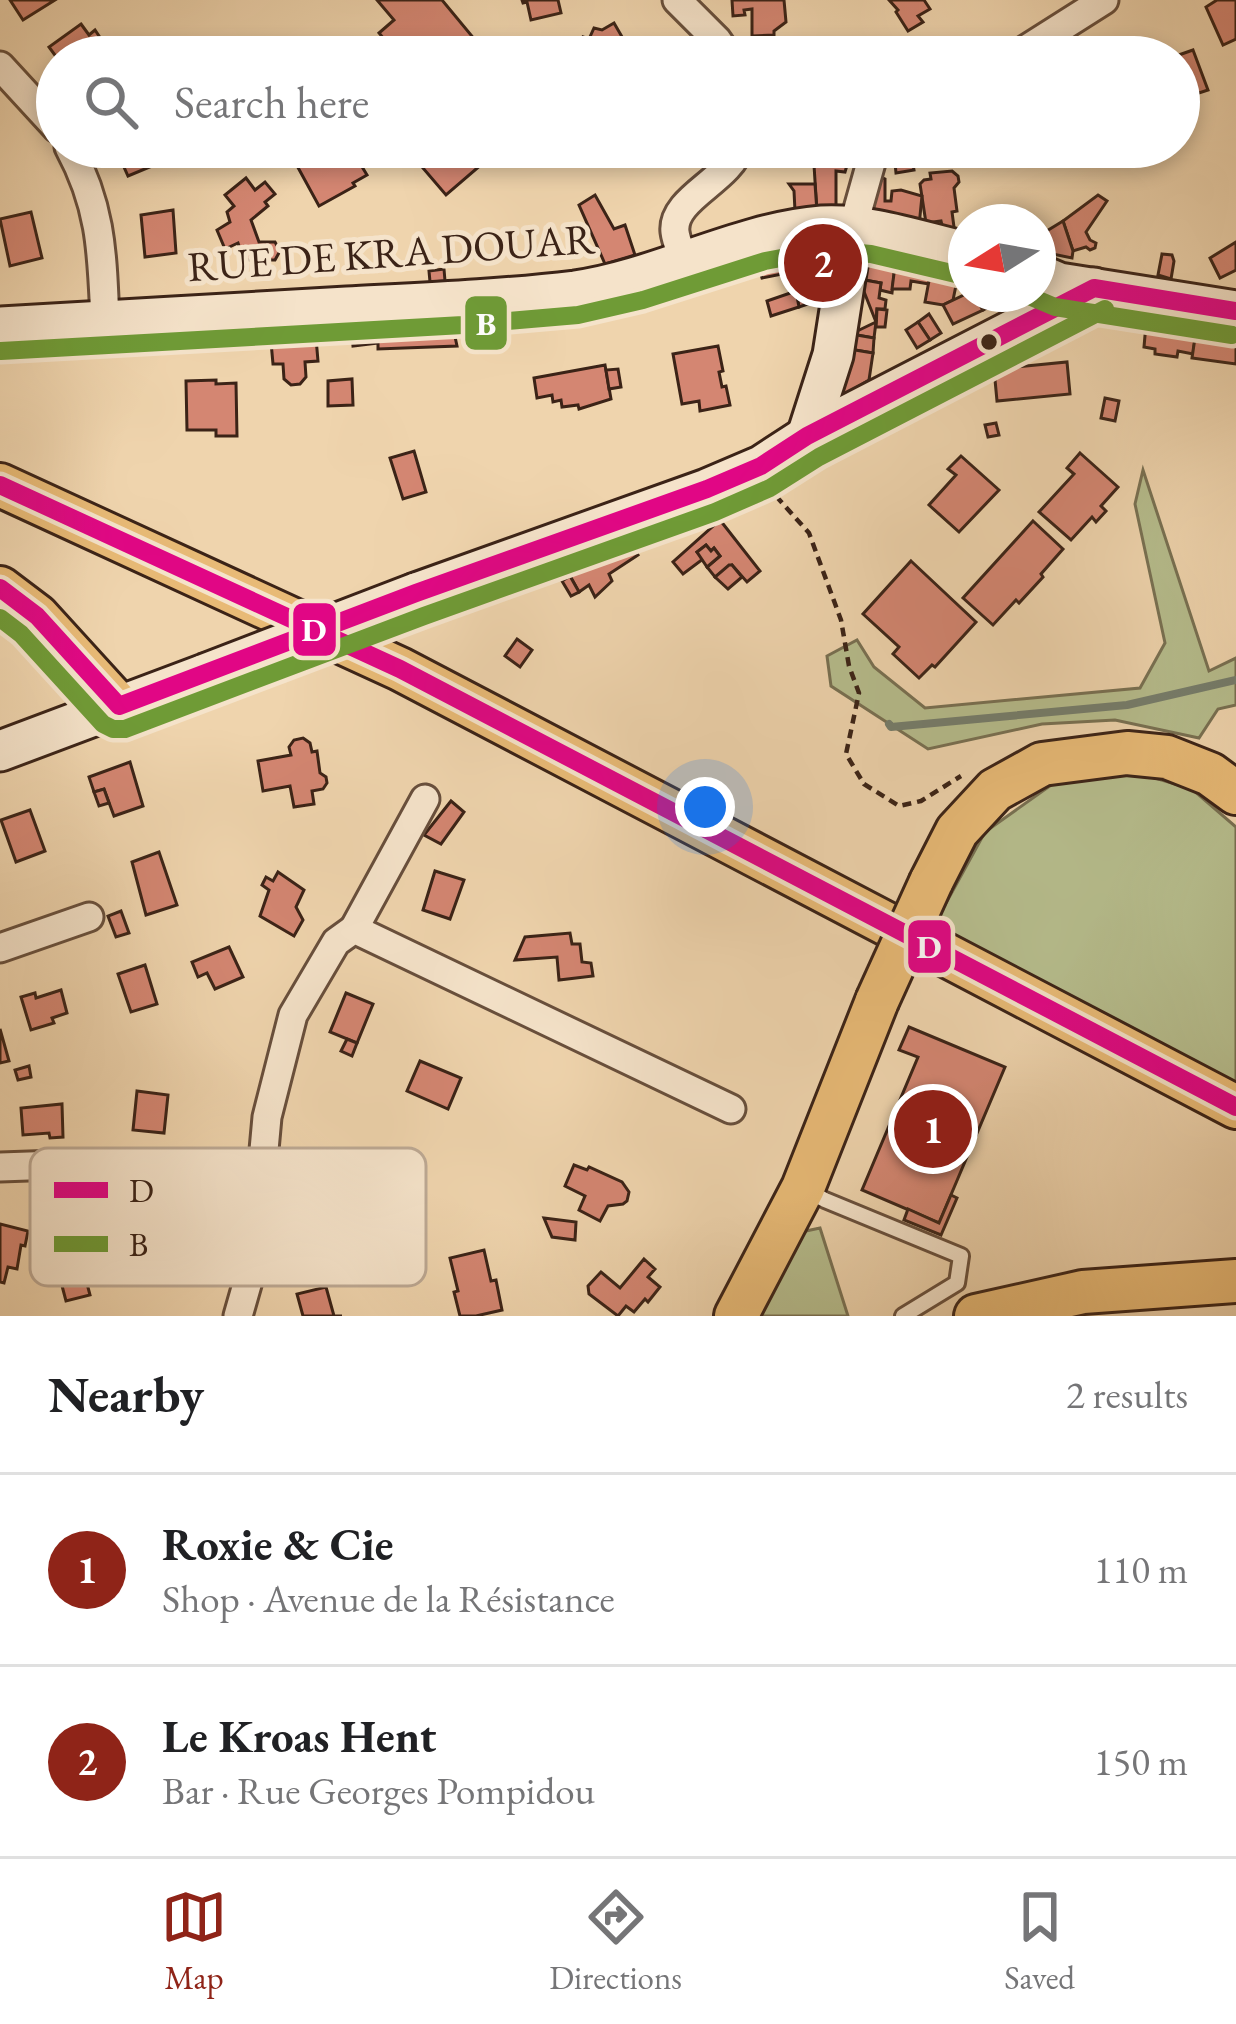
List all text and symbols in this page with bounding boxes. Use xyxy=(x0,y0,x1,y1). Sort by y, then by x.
search box xyxy=(36,36,1200,168)
icon: search xyxy=(78,69,144,135)
text: Search here xyxy=(174,73,369,131)
north arrow xyxy=(948,204,1056,312)
street label: RUE DE KRA DOUAR xyxy=(186,211,598,294)
pin: 2 xyxy=(784,218,862,308)
line badge: B xyxy=(463,294,509,352)
text: B xyxy=(476,302,496,345)
unlabelled marker xyxy=(978,331,1000,353)
line badge: D xyxy=(291,601,338,658)
text: D xyxy=(301,608,327,651)
your location xyxy=(675,777,735,837)
line badge: D xyxy=(906,918,953,975)
text: D xyxy=(916,925,942,968)
pin: 1 xyxy=(894,1084,972,1174)
legend xyxy=(30,1148,426,1286)
text: D xyxy=(129,1169,154,1212)
text: B xyxy=(129,1223,148,1266)
text: Nearby xyxy=(48,1361,204,1427)
text: 2 results xyxy=(1066,1369,1188,1420)
text: Roxie & Cie xyxy=(162,1515,394,1573)
text: 1 xyxy=(77,1544,97,1595)
text: 110 m xyxy=(1094,1544,1188,1595)
text: Shop · Avenue de la Résistance xyxy=(162,1573,615,1624)
text: Le Kroas Hent xyxy=(162,1707,436,1765)
text: 2 xyxy=(77,1736,97,1787)
text: 150 m xyxy=(1094,1736,1188,1787)
text: Bar · Rue Georges Pompidou xyxy=(162,1765,595,1816)
tab: Map xyxy=(161,1884,227,1999)
tab: Directions xyxy=(549,1884,682,1999)
tab: Saved xyxy=(1004,1884,1075,1999)

